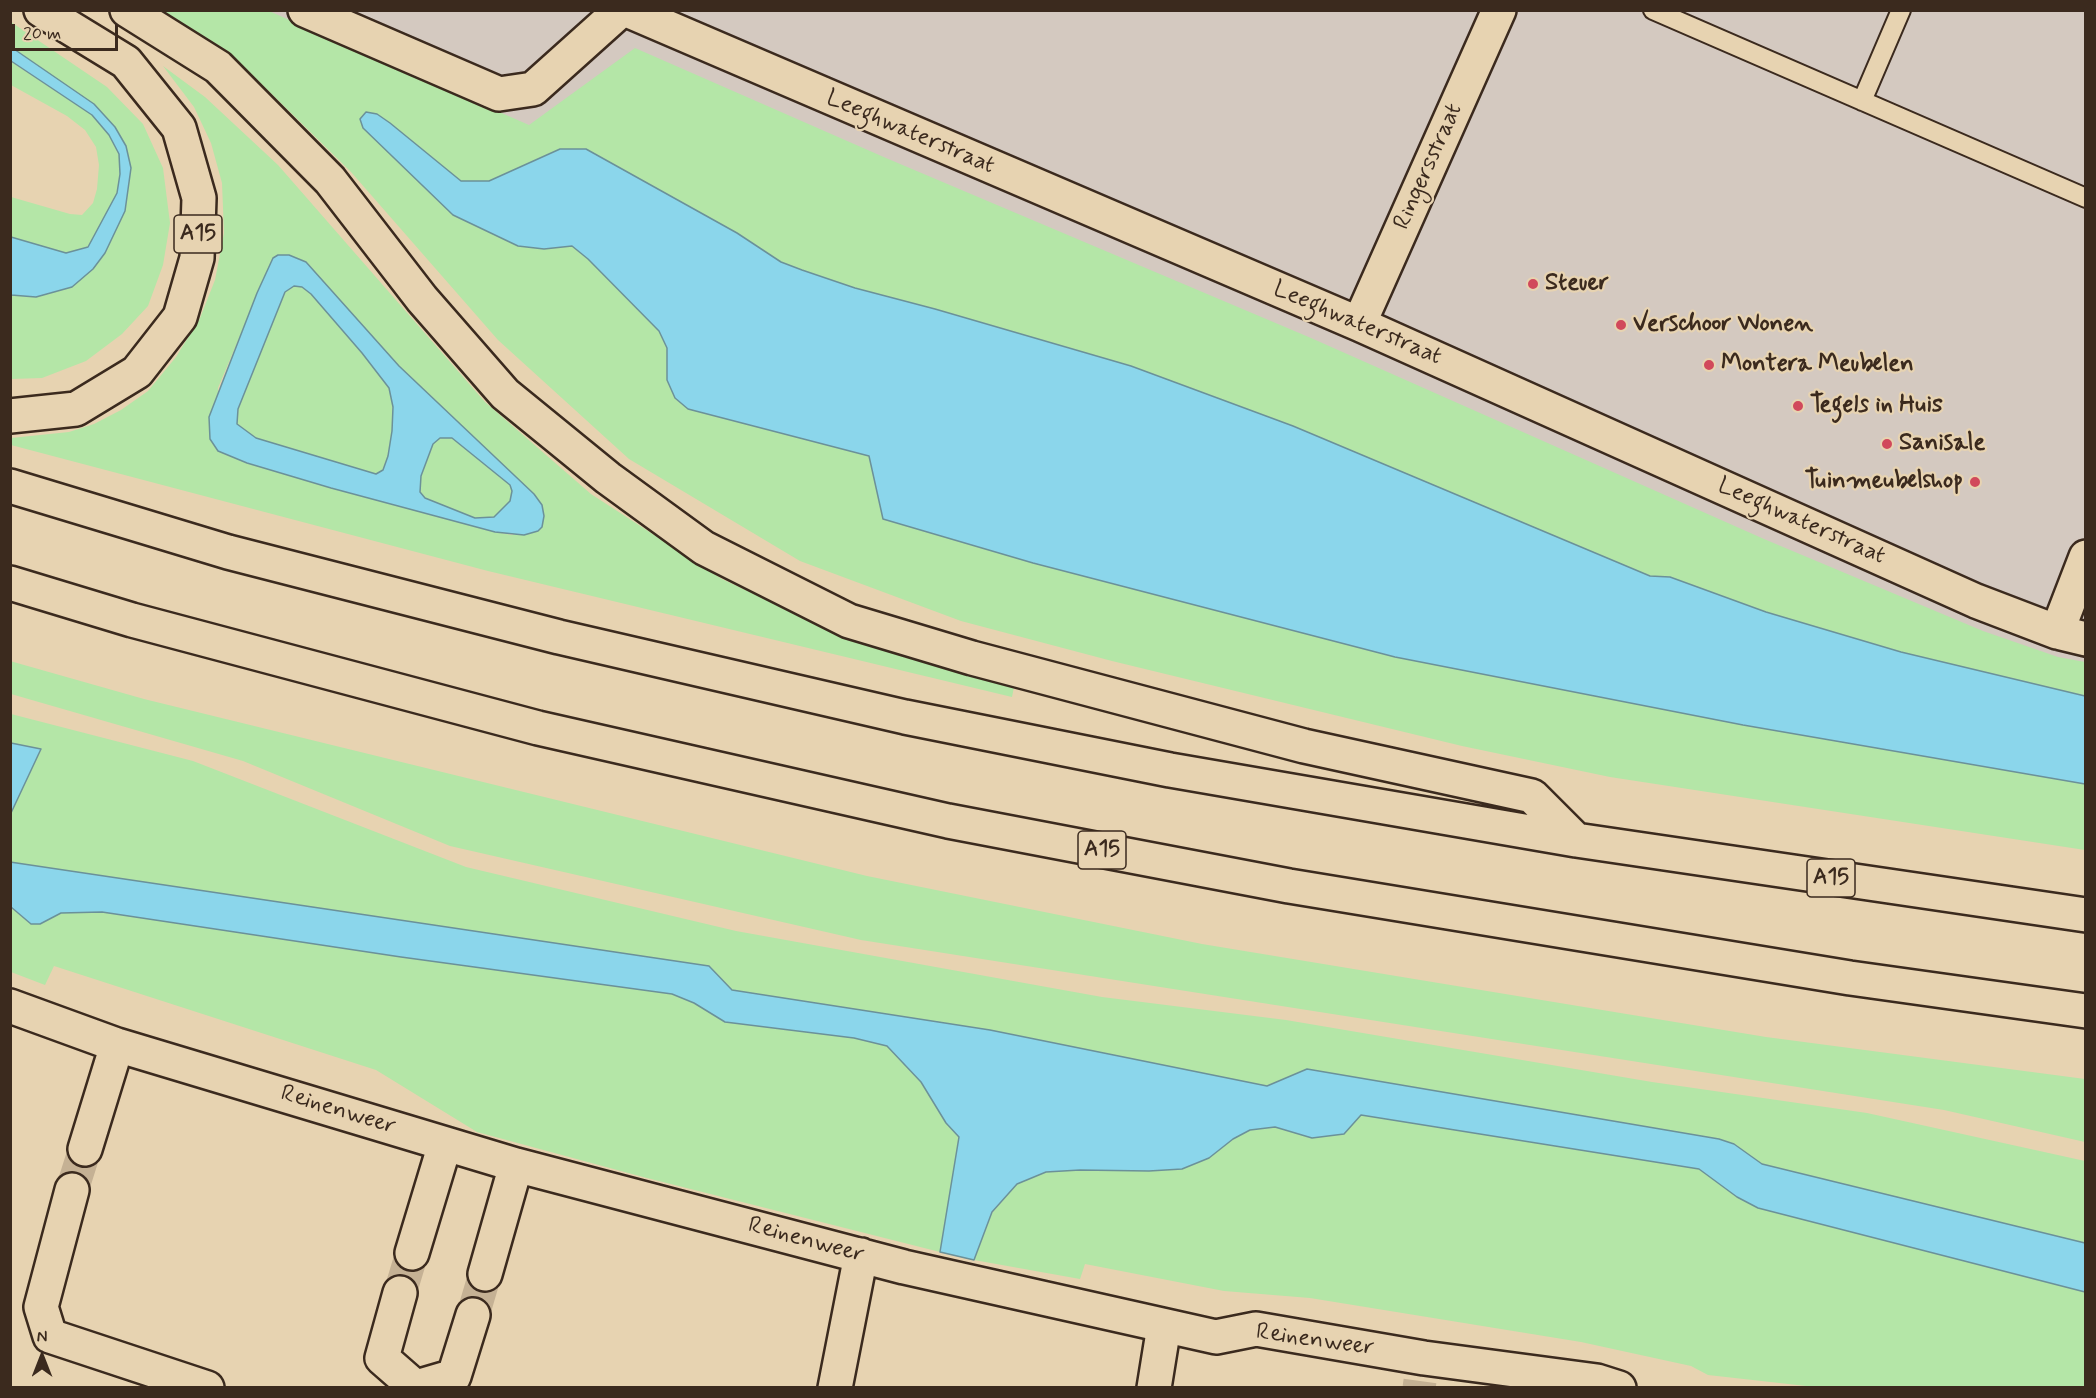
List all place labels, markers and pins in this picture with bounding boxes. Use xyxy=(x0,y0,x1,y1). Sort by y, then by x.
place label: Steuer xyxy=(1545,270,1609,298)
marker: Steuer xyxy=(1526,277,1540,291)
place label: Verschoor Wonen xyxy=(1633,311,1813,339)
marker: Verschoor Wonen xyxy=(1614,318,1628,332)
place label: Montera Meubelen xyxy=(1721,351,1914,379)
marker: Montera Meubelen xyxy=(1702,358,1716,372)
place label: Tegels in Huis xyxy=(1810,392,1943,420)
marker: Tegels in Huis xyxy=(1791,399,1805,413)
place label: Sanisale xyxy=(1899,430,1985,458)
marker: Sanisale xyxy=(1880,437,1894,451)
place label: Tuinmeubelshop xyxy=(1805,468,1963,496)
marker: Tuinmeubelshop xyxy=(1968,475,1982,489)

